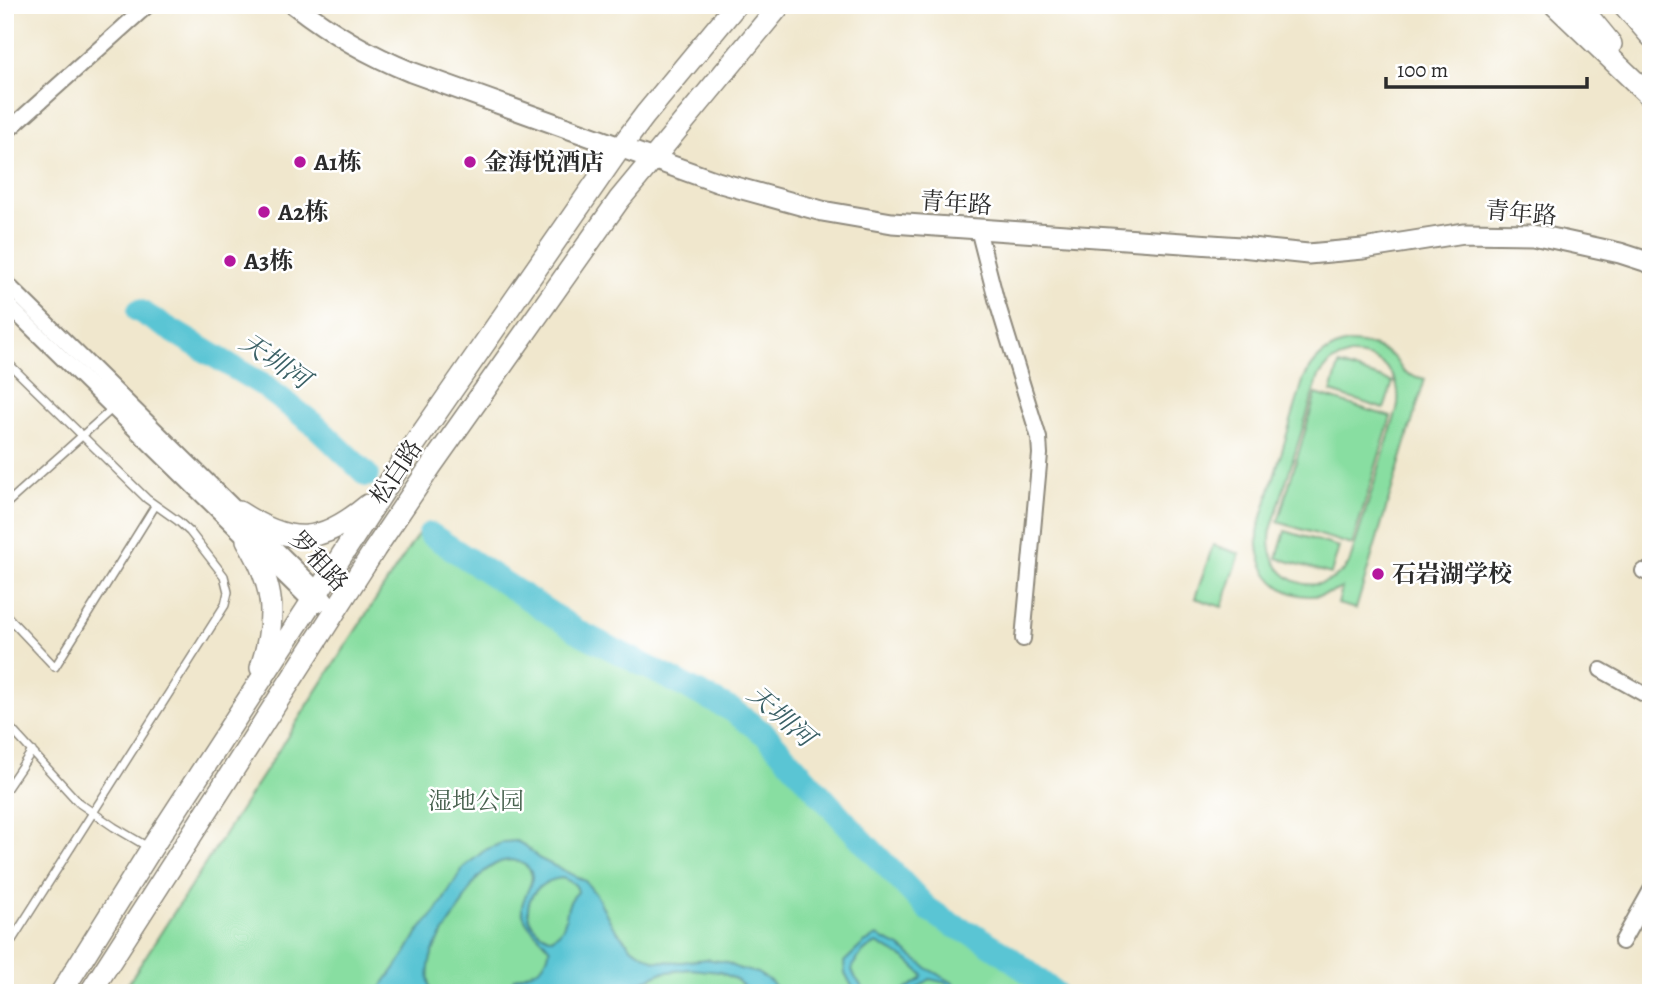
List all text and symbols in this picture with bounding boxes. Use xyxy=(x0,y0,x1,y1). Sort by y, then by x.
scale bar xyxy=(1386,46,1588,90)
text: 100 m xyxy=(1397,56,1448,84)
place label: A1栋 xyxy=(313,146,362,178)
place label: 金海悦酒店 xyxy=(484,146,604,178)
marker: A1栋 xyxy=(292,154,308,170)
marker: 金海悦酒店 xyxy=(462,154,478,170)
street label: 青年路 xyxy=(919,185,993,221)
street label: 青年路 xyxy=(1484,194,1558,232)
place label: A2栋 xyxy=(277,196,329,228)
marker: A2栋 xyxy=(256,204,272,220)
place label: A3栋 xyxy=(243,245,293,277)
marker: A3栋 xyxy=(222,253,238,269)
water label: 天圳河 xyxy=(233,325,320,400)
street label: 松白路 xyxy=(363,433,429,511)
street label: 罗租路 xyxy=(283,524,355,598)
place label: 石岩湖学校 xyxy=(1392,558,1512,590)
marker: 石岩湖学校 xyxy=(1370,566,1386,582)
water label: 天圳河 xyxy=(740,677,825,757)
park label: 湿地公园 xyxy=(428,785,524,817)

